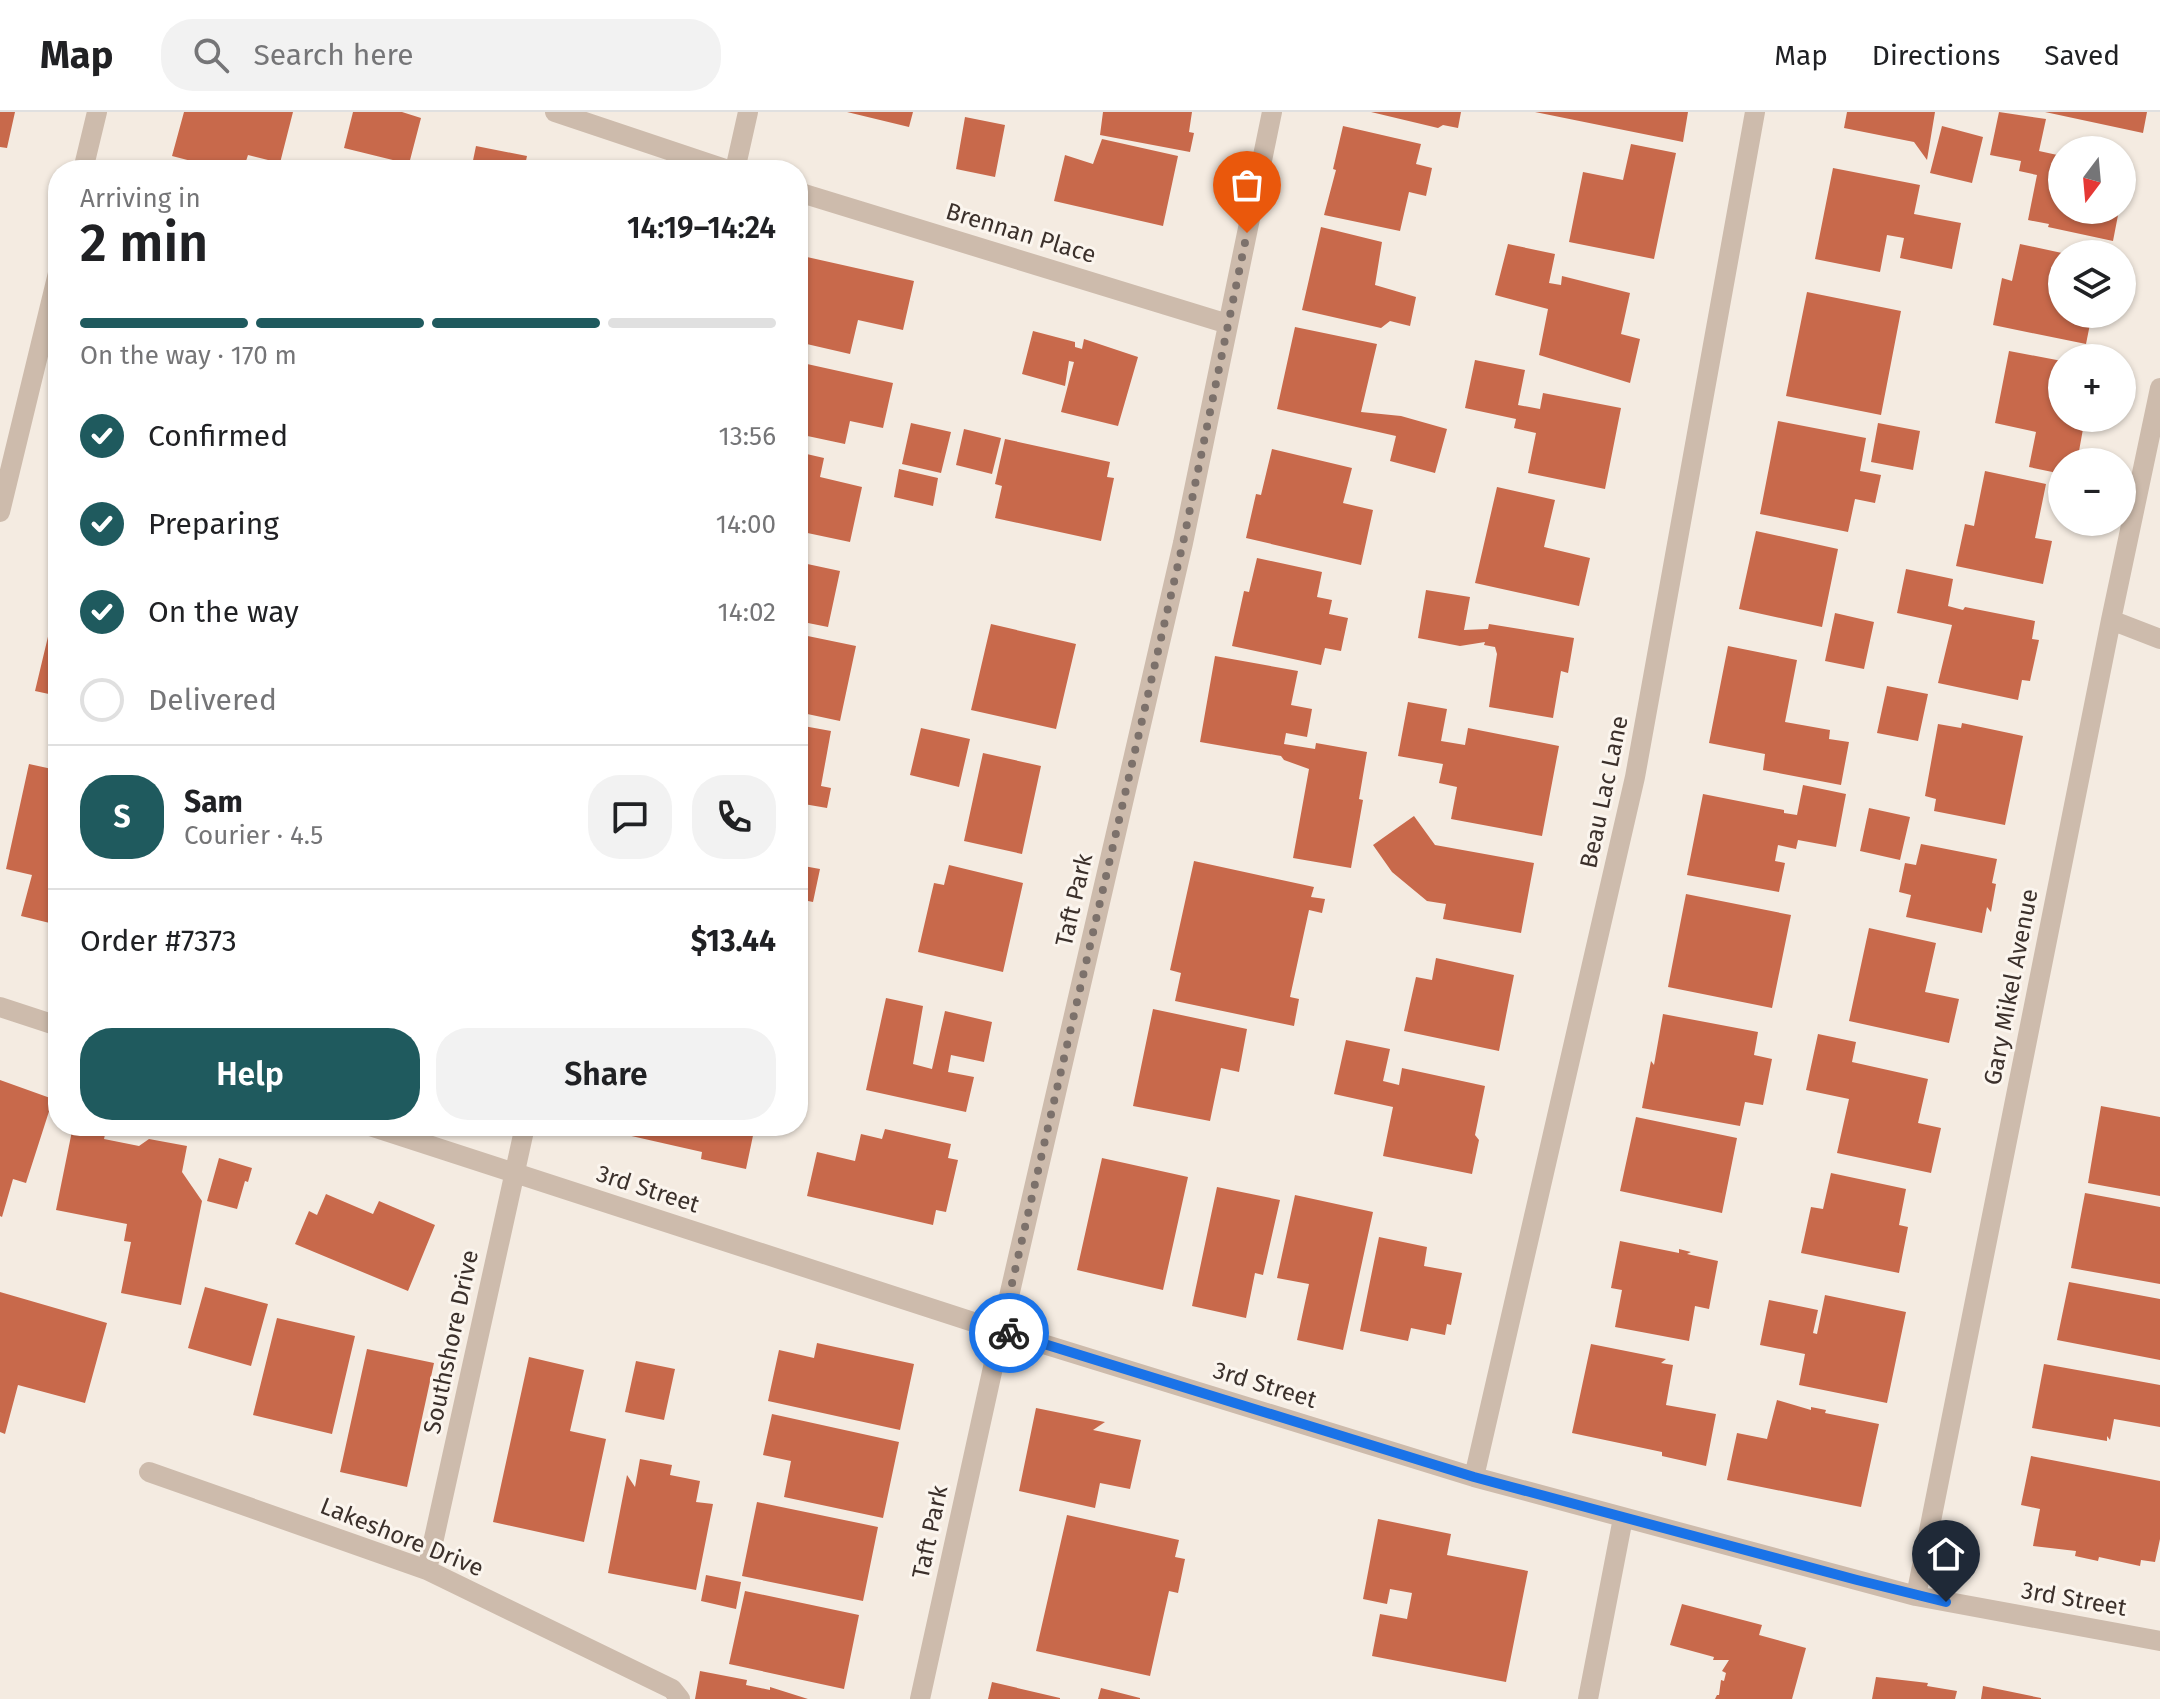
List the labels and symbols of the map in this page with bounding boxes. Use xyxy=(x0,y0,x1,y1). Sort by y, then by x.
north arrow xyxy=(2048,136,2136,224)
pin xyxy=(1213,151,1281,233)
street label: Brennan Place xyxy=(943,197,1099,269)
street label: Beau Lac Lane xyxy=(1574,713,1634,871)
street label: Taft Park xyxy=(1050,850,1098,949)
street label: Gary Mikel Avenue xyxy=(1978,887,2044,1087)
street label: 3rd Street xyxy=(593,1159,703,1219)
street label: Southshore Drive xyxy=(418,1247,484,1437)
courier xyxy=(969,1293,1049,1373)
street label: 3rd Street xyxy=(1210,1356,1320,1414)
street label: Taft Park xyxy=(906,1482,954,1581)
street label: Lakeshore Drive xyxy=(316,1492,488,1582)
pin xyxy=(1912,1520,1980,1602)
street label: 3rd Street xyxy=(2019,1576,2129,1622)

